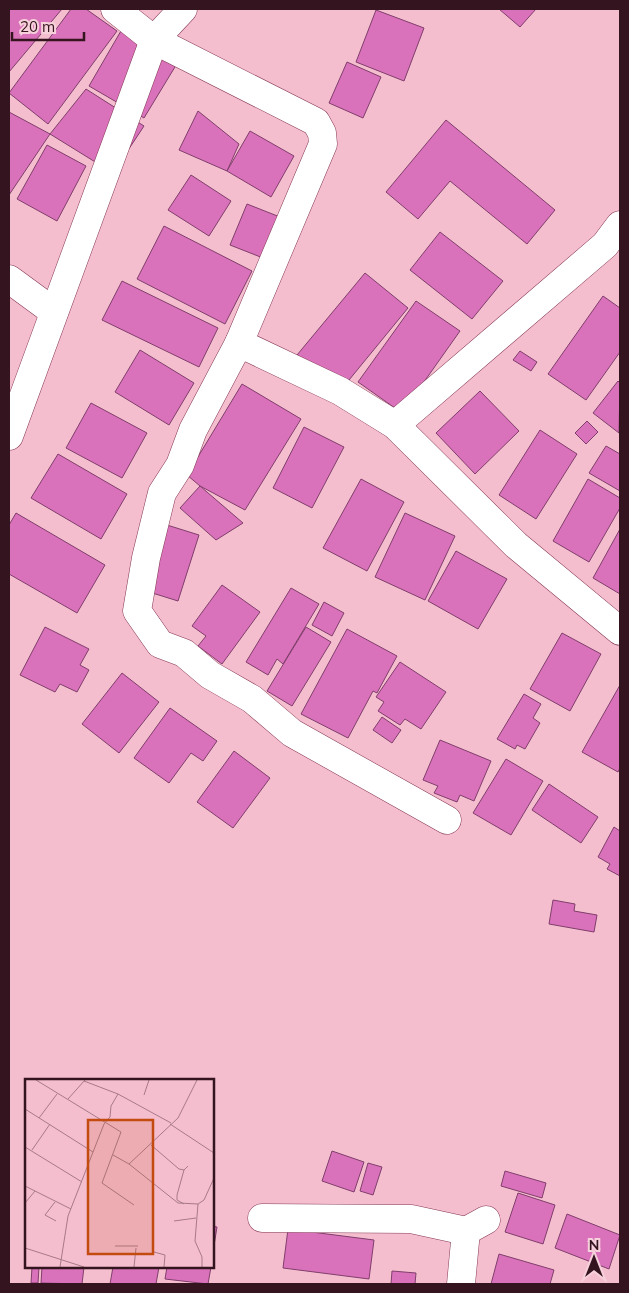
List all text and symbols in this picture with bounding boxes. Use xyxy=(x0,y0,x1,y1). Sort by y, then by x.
scale bar xyxy=(12,10,85,42)
text: 20 m xyxy=(20,17,55,36)
inset map xyxy=(25,1079,214,1268)
north arrow xyxy=(569,1233,619,1283)
text: N xyxy=(589,1236,599,1254)

